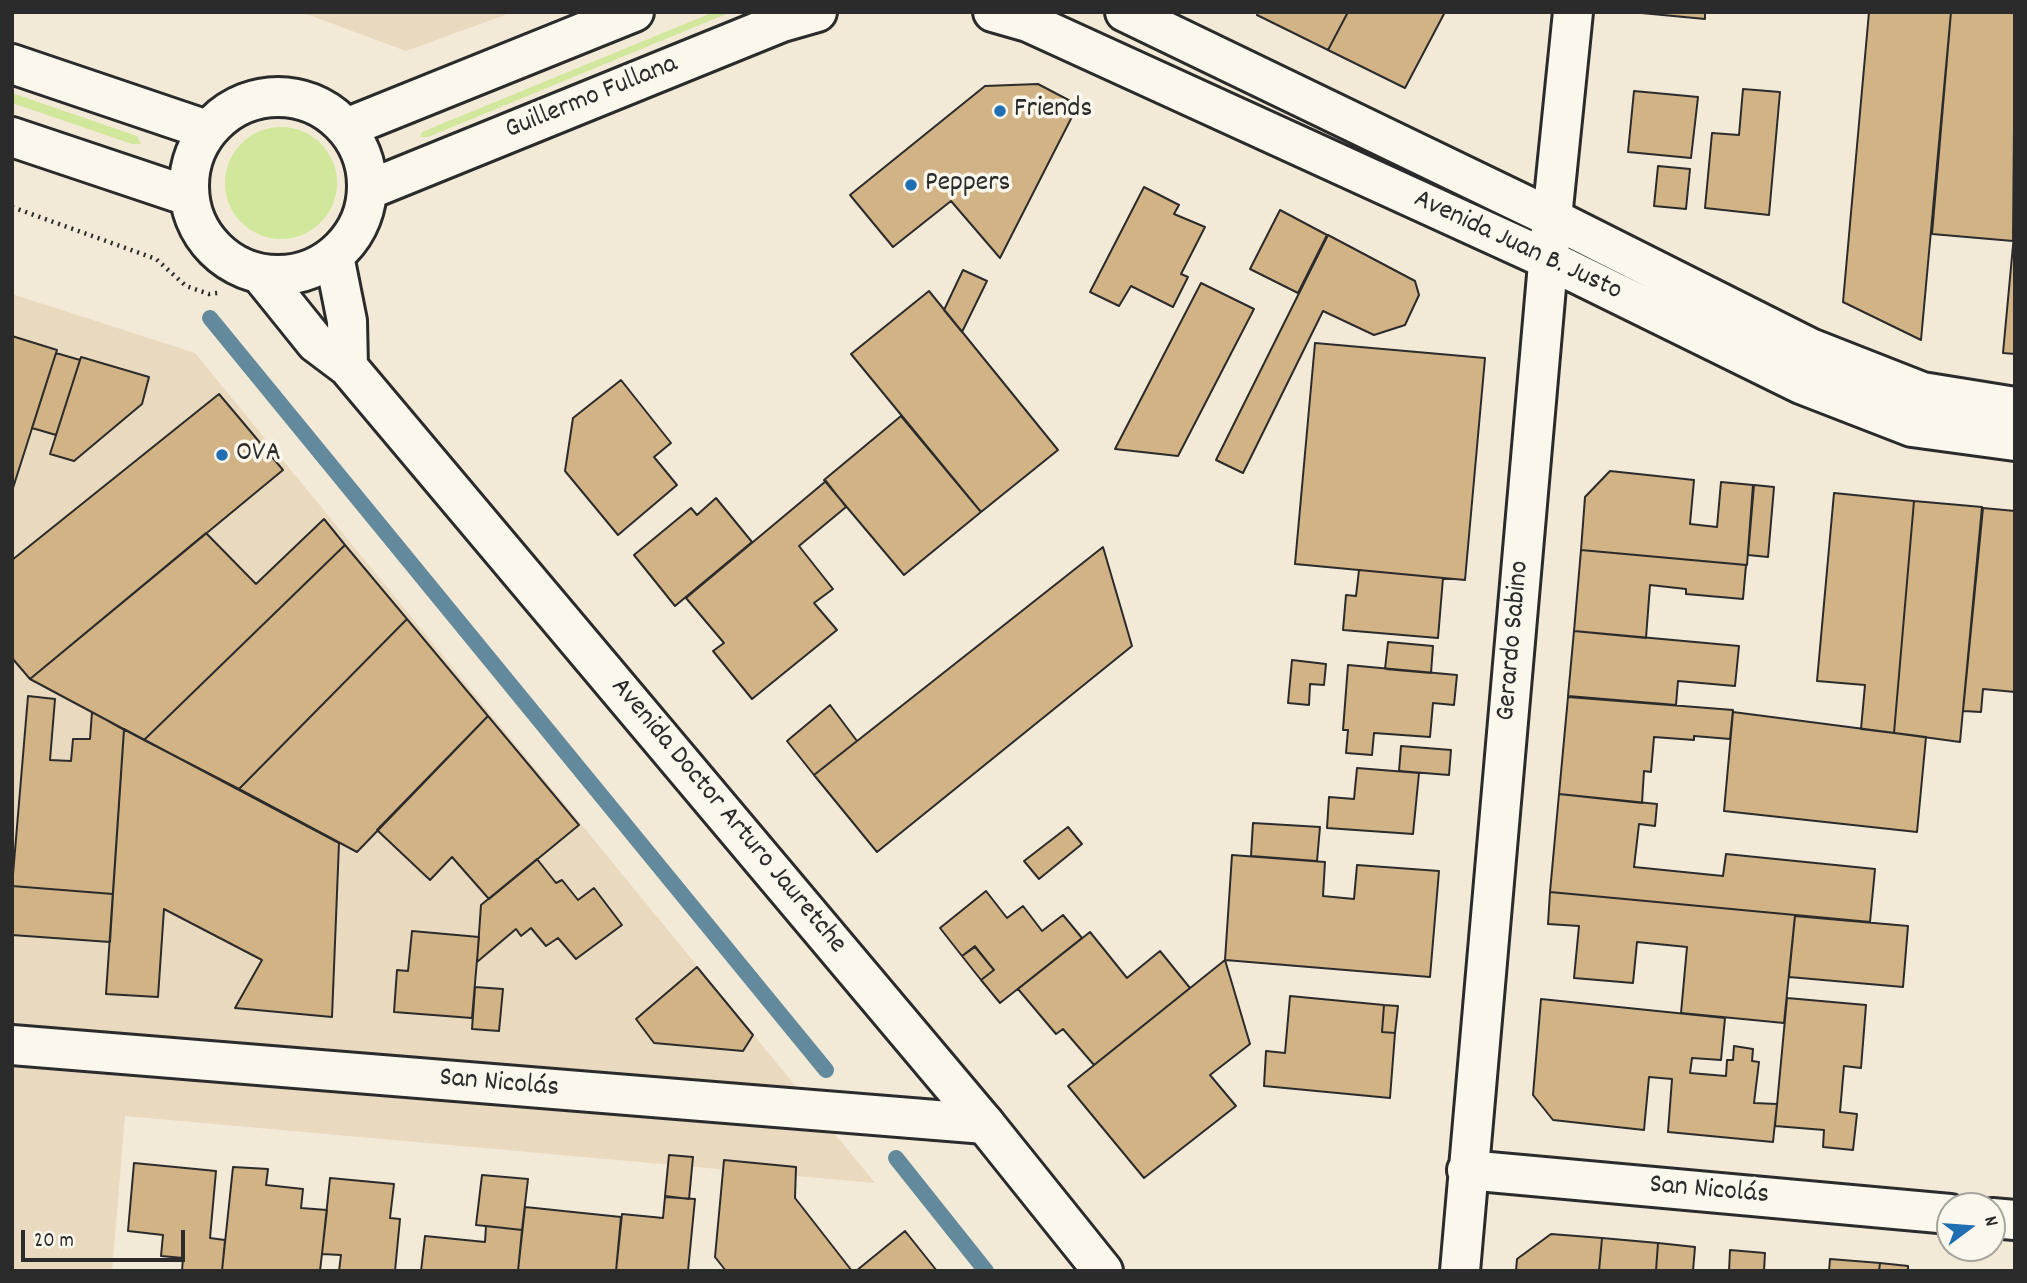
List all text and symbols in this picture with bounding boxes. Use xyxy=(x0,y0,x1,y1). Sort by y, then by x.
street label: Guillermo Fullana xyxy=(501,49,683,149)
place label: Friends xyxy=(1014,94,1092,128)
marker: Friends xyxy=(992,103,1008,119)
place label: Peppers xyxy=(925,168,1010,202)
marker: Peppers xyxy=(903,177,919,193)
street label: Avenida Juan B. Justo xyxy=(1408,184,1626,310)
place label: OVA xyxy=(236,438,281,472)
marker: OVA xyxy=(214,447,230,463)
street label: Gerardo Sabino xyxy=(1491,560,1539,722)
street label: Avenida Doctor Arturo Jauretche xyxy=(602,672,852,962)
street label: San Nicolás xyxy=(438,1063,560,1107)
street label: San Nicolás xyxy=(1648,1170,1770,1214)
north arrow xyxy=(1936,1192,2006,1262)
text: N xyxy=(1975,1213,2004,1230)
scale bar xyxy=(24,1216,189,1260)
text: 20 m xyxy=(34,1227,74,1257)

